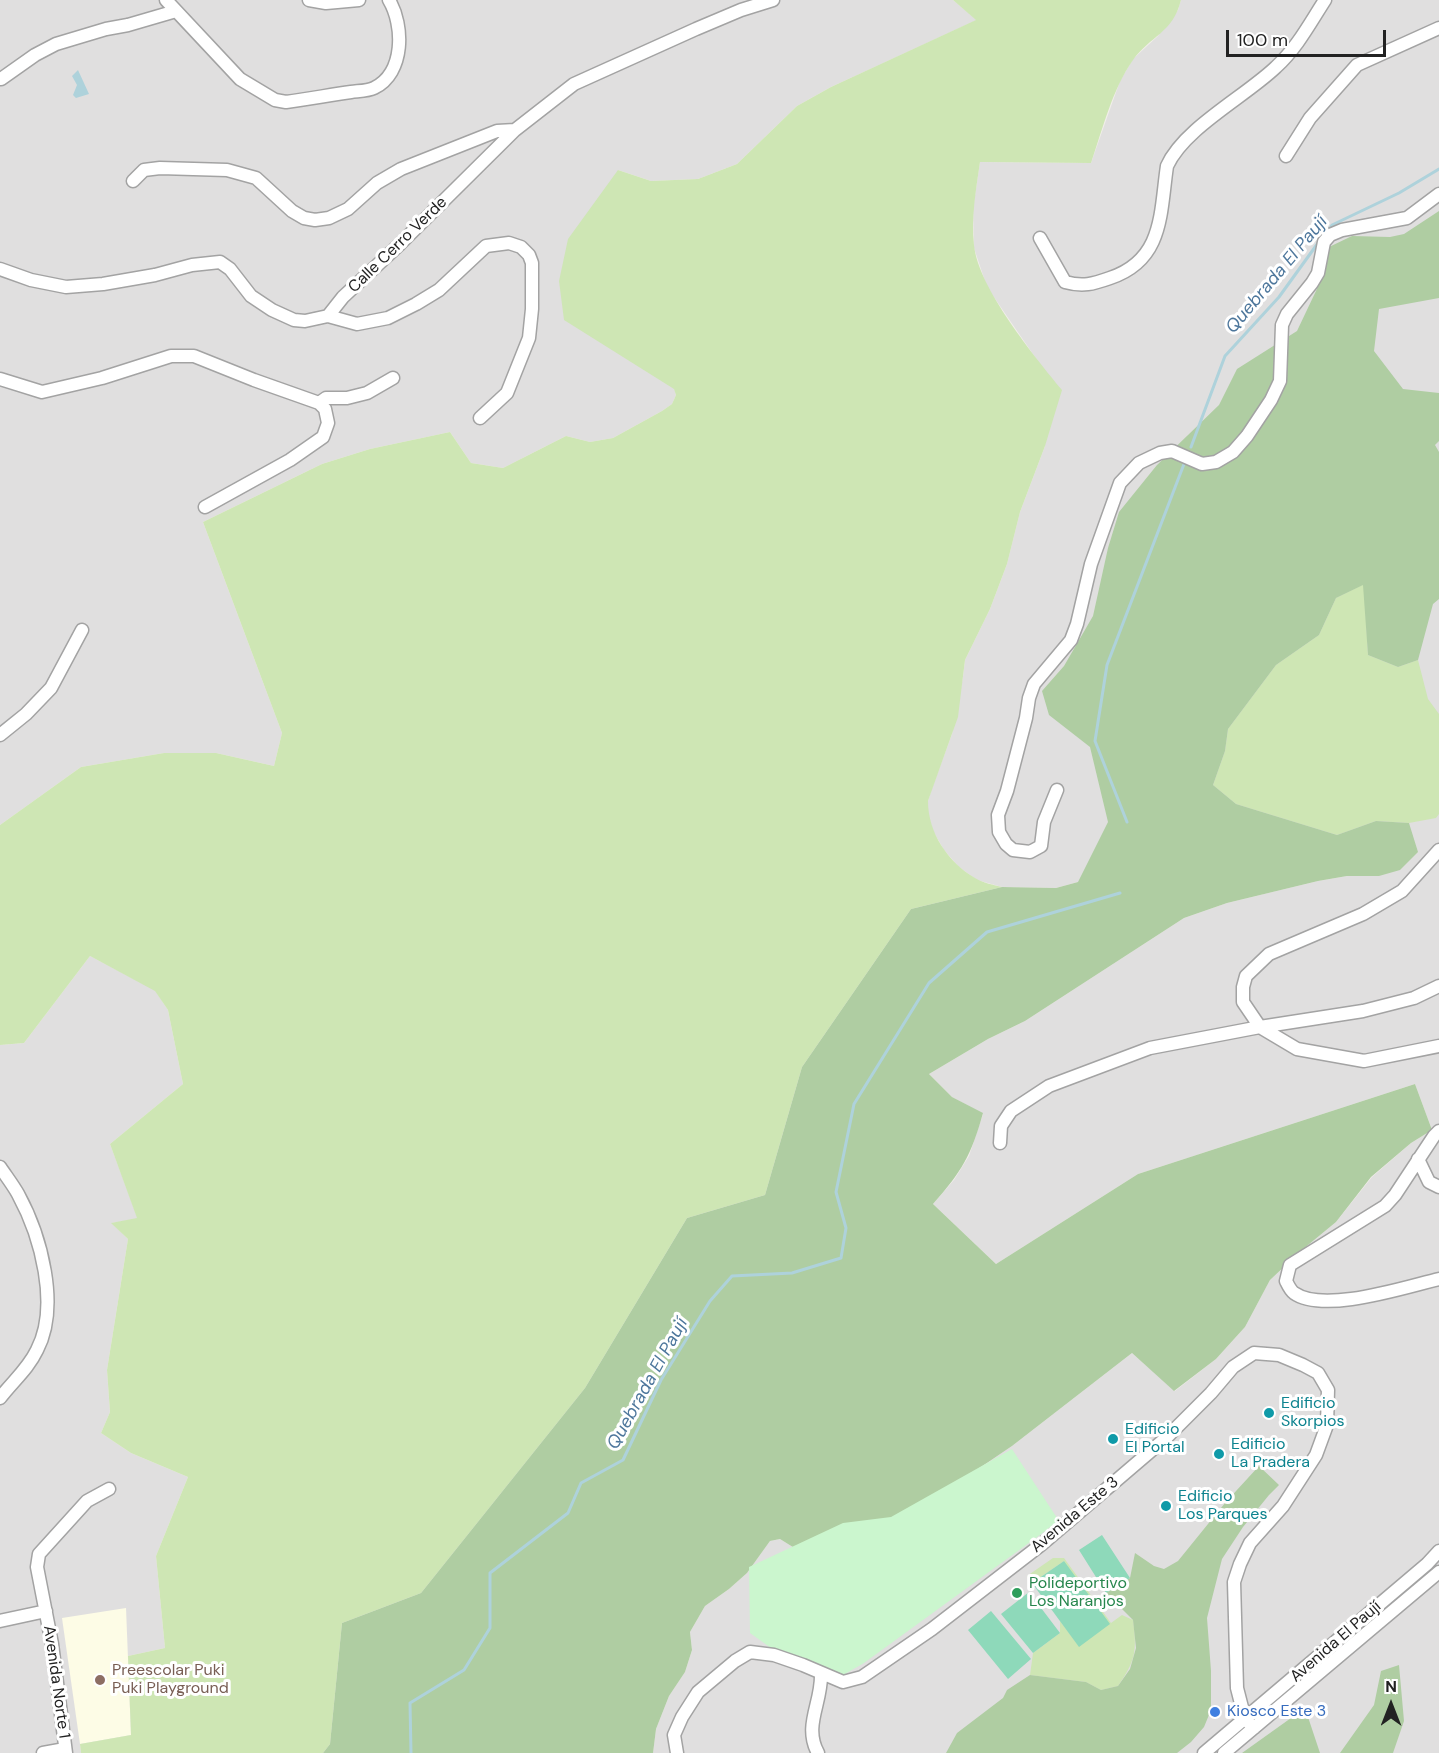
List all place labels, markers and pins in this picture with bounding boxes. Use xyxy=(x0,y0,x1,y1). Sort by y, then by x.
place label: Edificio Skorpios xyxy=(1281,1394,1345,1432)
marker: Edificio Skorpios xyxy=(1262,1406,1276,1420)
place label: Edificio El Portal xyxy=(1125,1420,1185,1458)
marker: Edificio El Portal xyxy=(1106,1432,1120,1446)
place label: Edificio La Pradera xyxy=(1231,1435,1310,1473)
marker: Edificio La Pradera xyxy=(1212,1447,1226,1461)
place label: Edificio Los Parques xyxy=(1178,1487,1267,1525)
marker: Edificio Los Parques xyxy=(1159,1499,1173,1513)
place label: Polideportivo Los Naranjos xyxy=(1029,1574,1127,1612)
marker: Polideportivo Los Naranjos xyxy=(1010,1586,1024,1600)
place label: Preescolar Puki Puki Playground xyxy=(112,1661,229,1699)
marker: Preescolar Puki Puki Playground xyxy=(93,1673,107,1687)
place label: Kiosco Este 3 xyxy=(1227,1702,1326,1722)
marker: Kiosco Este 3 xyxy=(1208,1705,1222,1719)

